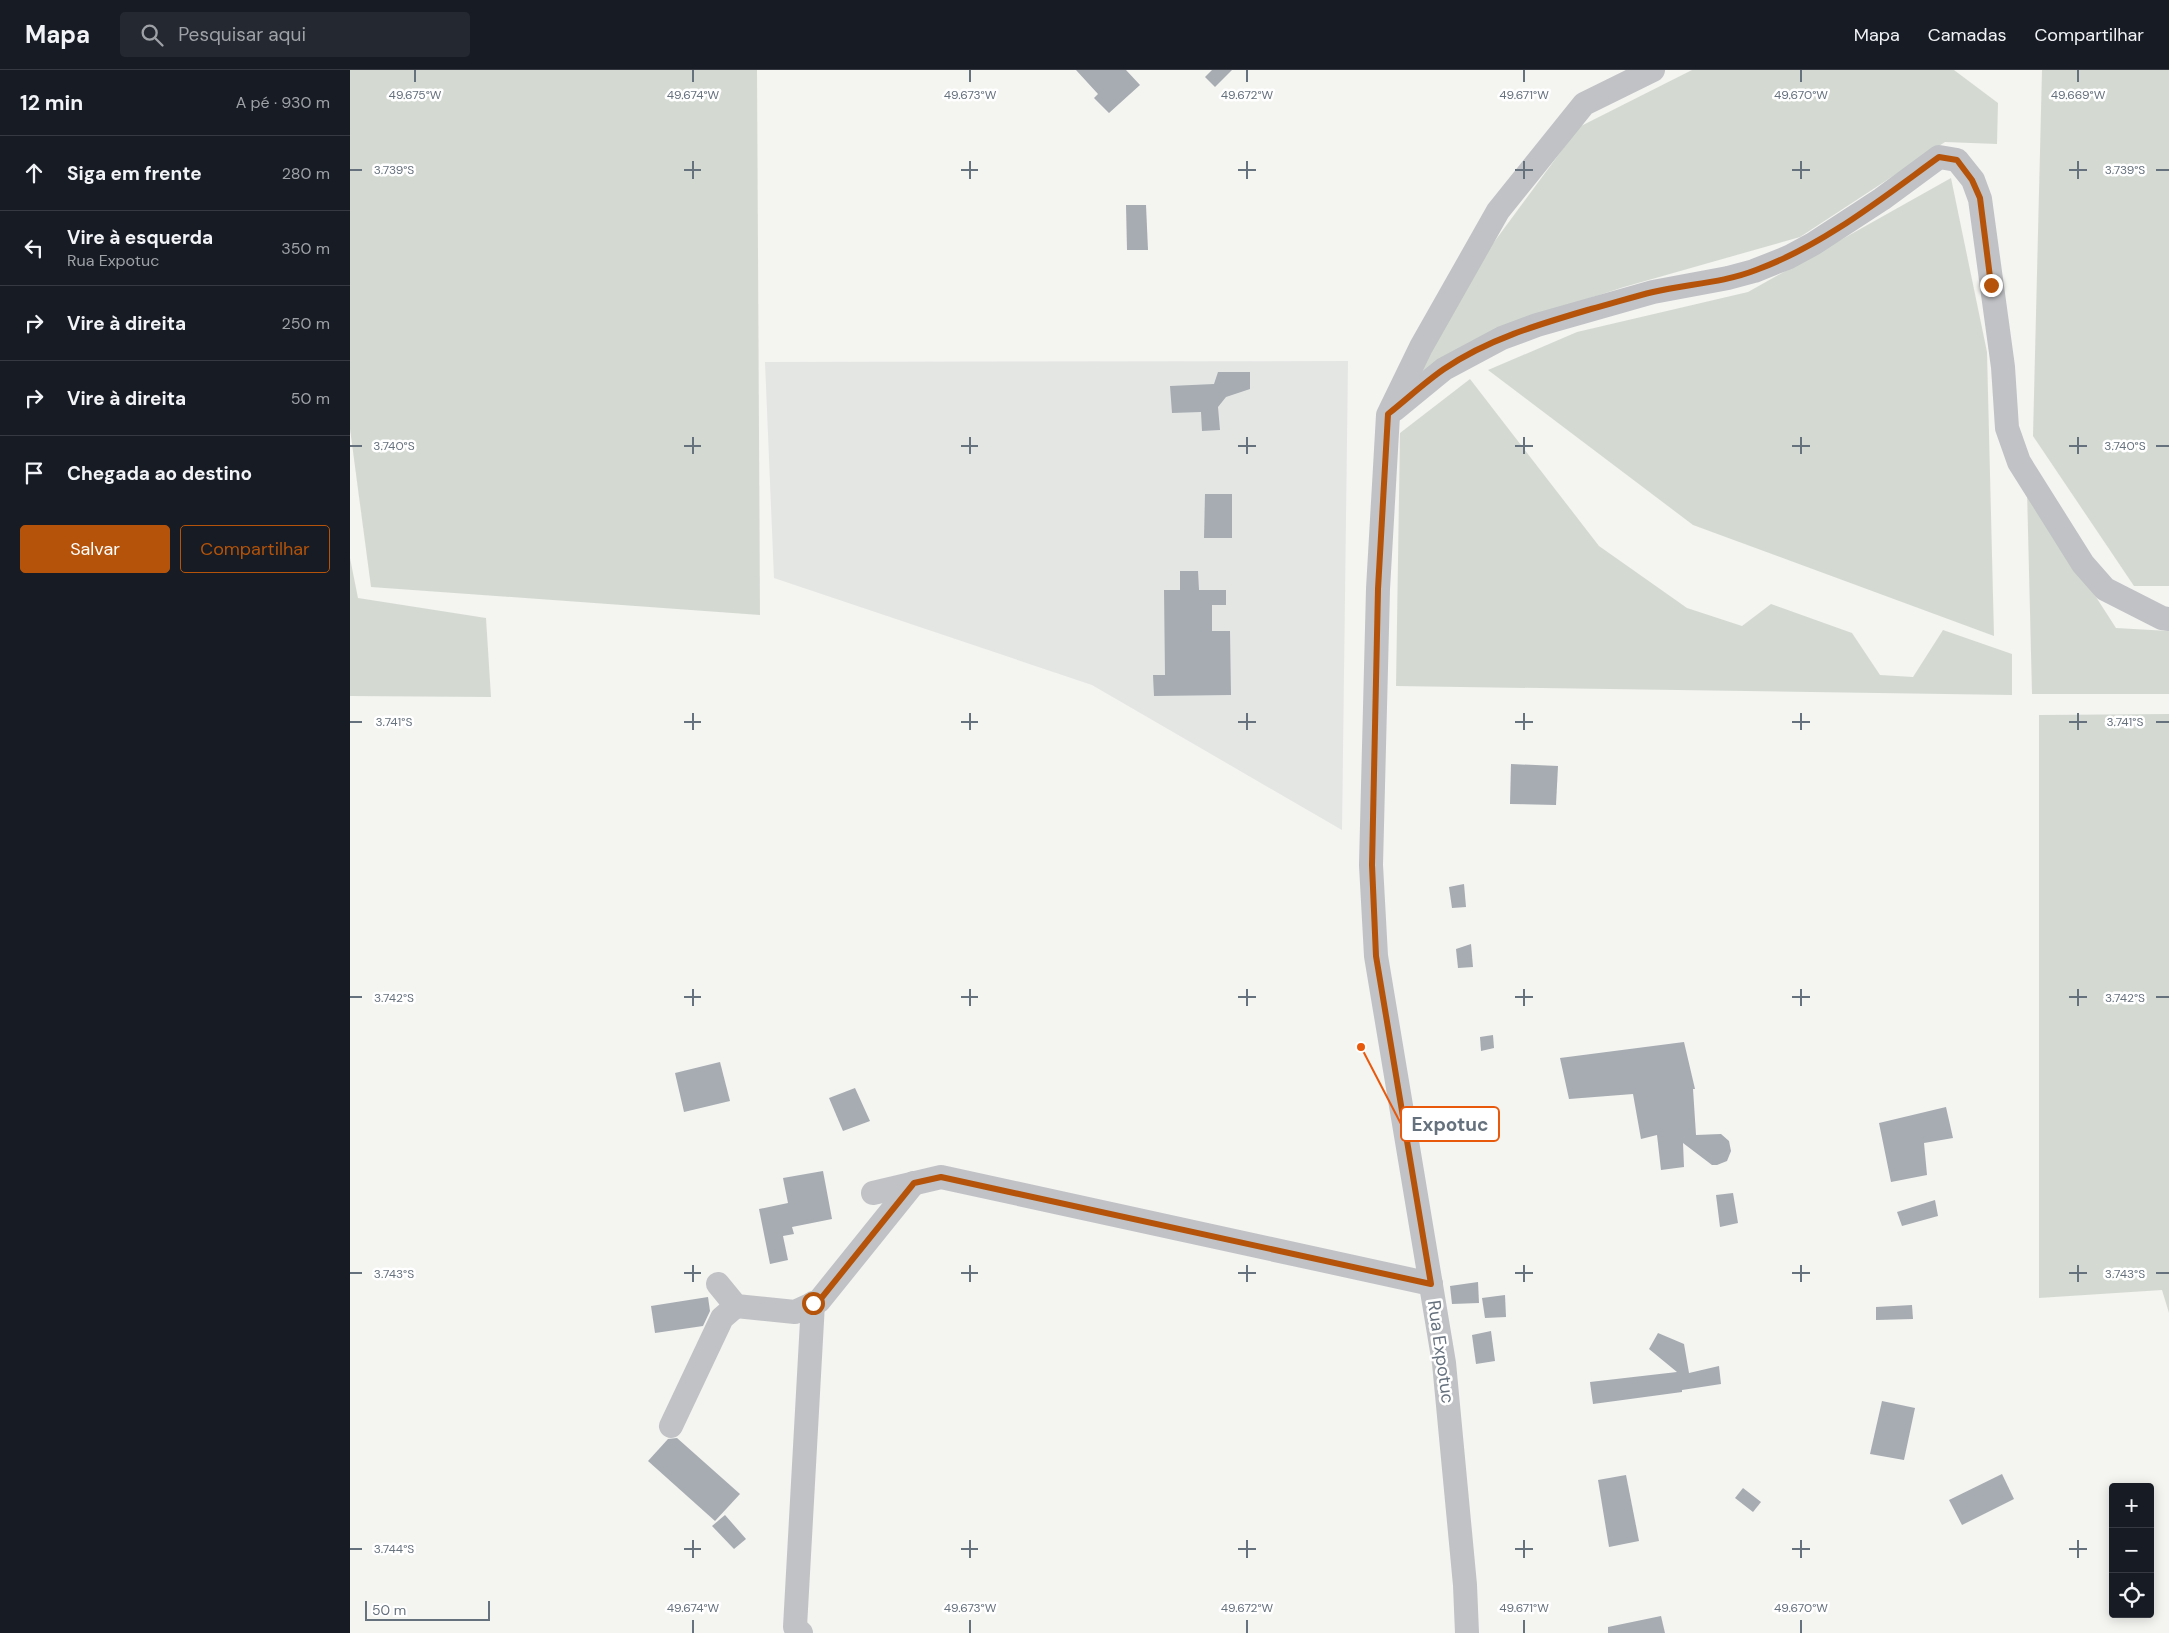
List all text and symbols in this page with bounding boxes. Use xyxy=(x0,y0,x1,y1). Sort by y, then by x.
search box xyxy=(120,12,470,57)
text: Mapa xyxy=(25,19,90,50)
icon: search xyxy=(138,21,166,49)
text: Pesquisar aqui xyxy=(178,22,306,47)
text: Mapa xyxy=(1854,23,1900,47)
text: Camadas xyxy=(1928,23,2006,47)
text: Compartilhar xyxy=(2034,23,2144,47)
text: 49.675°W xyxy=(389,87,442,103)
text: 49.674°W xyxy=(667,87,720,103)
text: 49.673°W xyxy=(944,87,997,103)
text: 49.672°W xyxy=(1221,87,1274,103)
text: 49.671°W xyxy=(1499,87,1549,103)
text: 49.670°W xyxy=(1774,87,1828,103)
text: 49.669°W xyxy=(2051,87,2106,103)
text: 12 min xyxy=(20,89,83,117)
text: A pé · 930 m xyxy=(236,92,330,113)
icon: ahead xyxy=(20,159,48,187)
text: Siga em frente xyxy=(67,161,202,186)
text: 3.739°S xyxy=(374,162,414,178)
text: 3.739°S xyxy=(2105,162,2145,178)
text: 280 m xyxy=(282,163,330,184)
text: Vire à esquerda xyxy=(67,225,213,250)
icon: left xyxy=(20,234,48,262)
text: 350 m xyxy=(281,238,330,259)
text: Rua Expotuc xyxy=(67,250,159,271)
route end xyxy=(1980,274,2003,297)
icon: right xyxy=(20,309,48,337)
text: Vire à direita xyxy=(67,311,186,336)
text: 250 m xyxy=(282,313,330,334)
icon: right xyxy=(20,384,48,412)
text: Vire à direita xyxy=(67,386,186,411)
text: 50 m xyxy=(291,388,330,409)
text: 3.740°S xyxy=(373,438,415,454)
text: 3.740°S xyxy=(2104,438,2146,454)
icon: arrive xyxy=(20,459,48,487)
text: Chegada ao destino xyxy=(67,461,252,486)
button: Salvar xyxy=(20,525,170,573)
button: Compartilhar xyxy=(180,525,330,573)
text: 3.741°S xyxy=(376,714,412,730)
text: 3.741°S xyxy=(2107,714,2143,730)
text: 3.742°S xyxy=(374,990,414,1006)
text: 3.742°S xyxy=(2105,990,2145,1006)
callout: Expotuc xyxy=(1401,1107,1499,1141)
text: Expotuc xyxy=(1411,1112,1489,1137)
text: 3.743°S xyxy=(374,1266,414,1282)
text: 3.743°S xyxy=(2105,1266,2145,1282)
route start xyxy=(802,1292,825,1315)
street label: Rua Expotuc xyxy=(1422,1299,1460,1405)
map controls xyxy=(2109,1483,2154,1618)
button: + xyxy=(2109,1483,2154,1528)
button: − xyxy=(2109,1528,2154,1573)
text: 3.744°S xyxy=(374,1541,414,1557)
button: locate xyxy=(2109,1573,2154,1618)
scale bar xyxy=(365,1598,490,1621)
text: 49.674°W xyxy=(667,1600,720,1616)
text: 49.673°W xyxy=(944,1600,997,1616)
text: 49.672°W xyxy=(1221,1600,1274,1616)
text: 49.671°W xyxy=(1499,1600,1549,1616)
text: 49.670°W xyxy=(1774,1600,1828,1616)
text: 50 m xyxy=(372,1601,406,1619)

